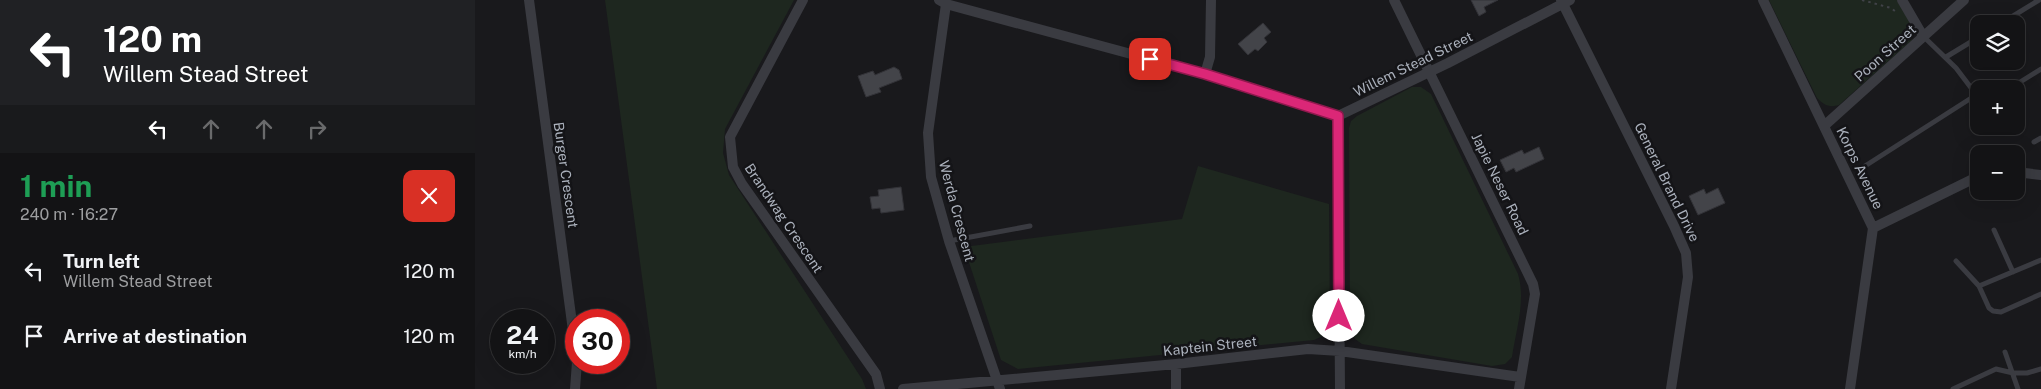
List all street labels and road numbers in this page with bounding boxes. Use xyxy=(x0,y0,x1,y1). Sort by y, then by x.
street label: Poon Street xyxy=(1851,21,1919,85)
street label: Willem Stead Street xyxy=(1351,28,1475,100)
street label: General Brand Drive xyxy=(1631,120,1703,244)
street label: Burger Crescent xyxy=(551,121,581,229)
street label: Korps Avenue xyxy=(1833,124,1887,212)
street label: Japie Neser Road xyxy=(1468,130,1532,238)
street label: Werda Crescent xyxy=(936,159,978,263)
street label: Brandwag Crescent xyxy=(742,160,826,276)
street label: Kaptein Street xyxy=(1162,333,1258,359)

